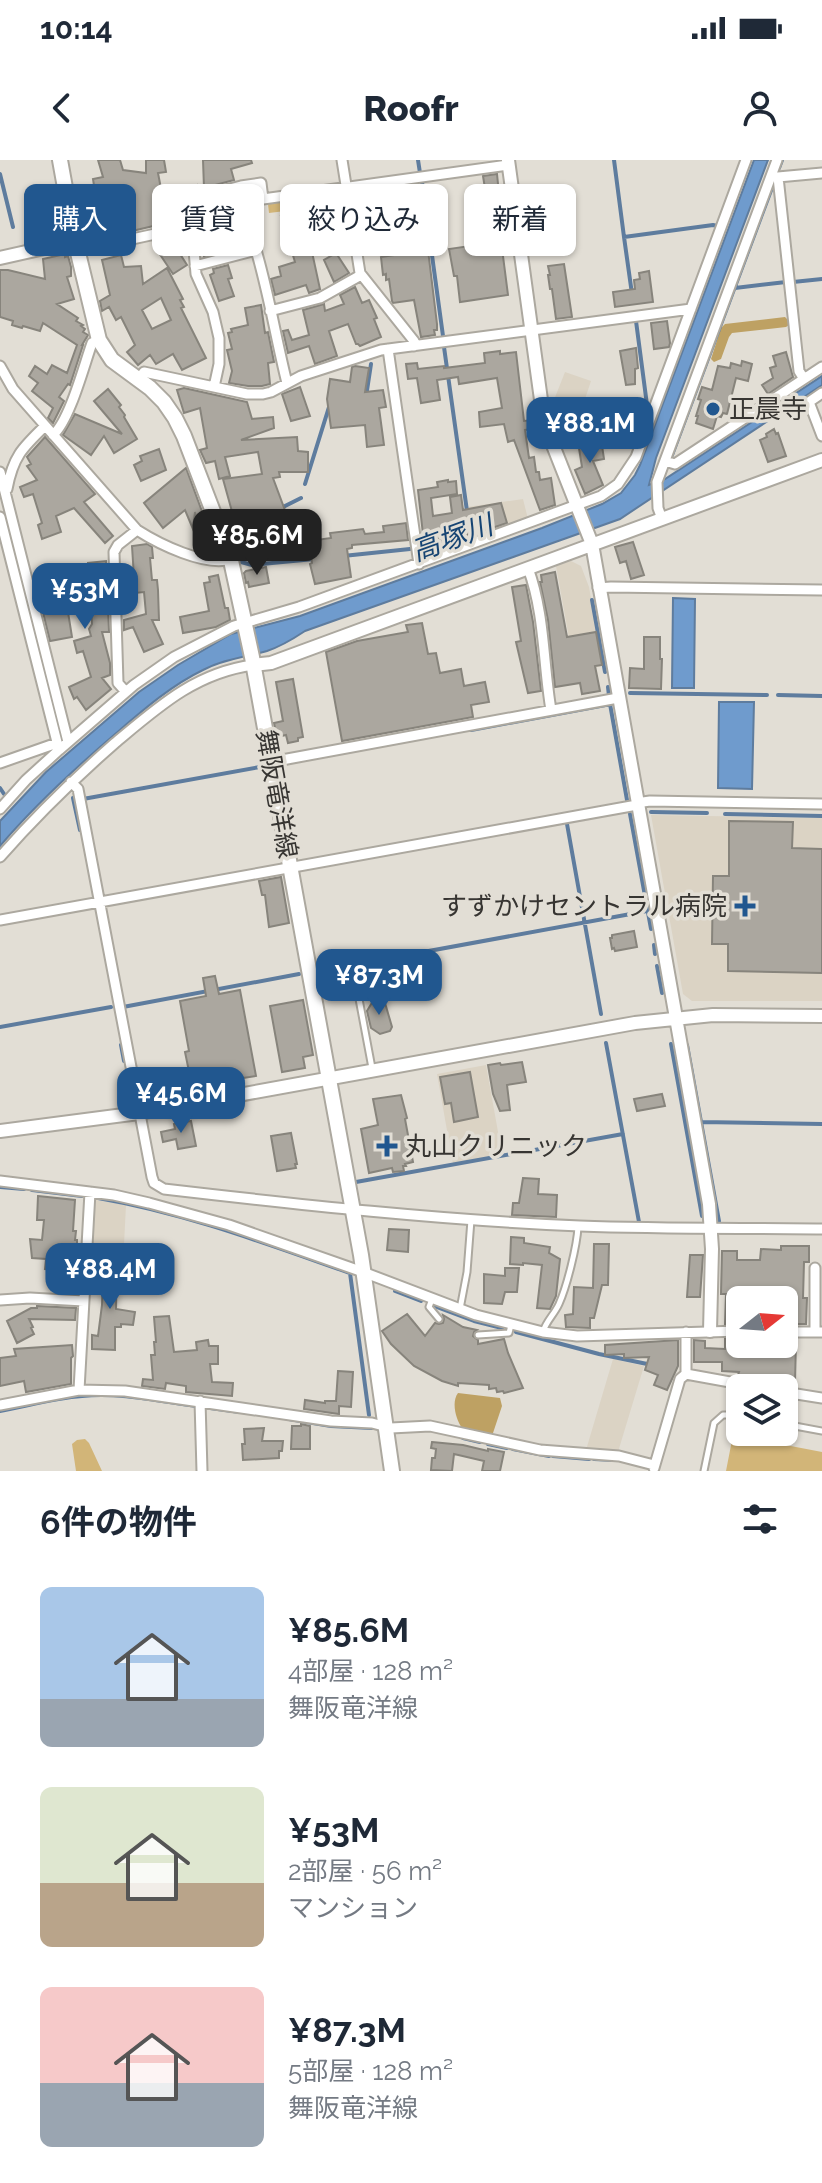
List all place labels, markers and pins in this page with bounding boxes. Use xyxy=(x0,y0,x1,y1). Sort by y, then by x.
place label: 正晨寺 xyxy=(729,394,807,424)
pin: ¥88.1M xyxy=(525,397,655,465)
marker: 正晨寺 xyxy=(704,400,722,418)
pin: ¥85.6M xyxy=(192,509,322,577)
pin: ¥53M xyxy=(38,563,132,631)
place label: すずかけセントラル病院 xyxy=(441,891,727,921)
marker: すずかけセントラル病院 xyxy=(734,895,756,917)
pin: ¥87.3M xyxy=(314,949,444,1017)
pin: ¥45.6M xyxy=(116,1067,246,1135)
place label: 丸山クリニック xyxy=(405,1131,587,1161)
marker: 丸山クリニック xyxy=(376,1135,398,1157)
pin: ¥88.4M xyxy=(45,1243,175,1311)

